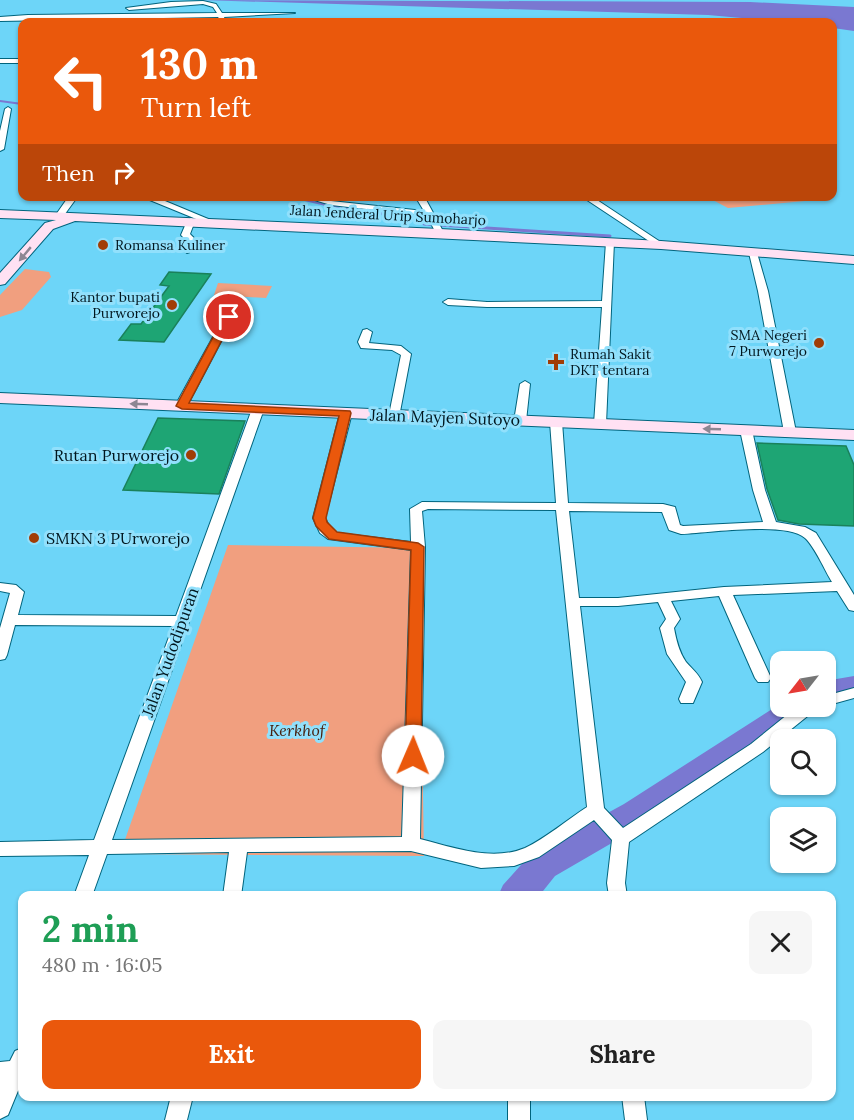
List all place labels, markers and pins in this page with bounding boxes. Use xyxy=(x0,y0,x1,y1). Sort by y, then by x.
place label: Romansa Kuliner xyxy=(115,236,225,254)
marker: Romansa Kuliner xyxy=(96,238,110,252)
place label: Kantor bupati Purworejo xyxy=(70,288,160,322)
pin xyxy=(203,291,254,342)
marker: Kantor bupati Purworejo xyxy=(165,298,179,312)
place label: SMA Negeri 7 Purworejo xyxy=(729,326,807,360)
marker: SMA Negeri 7 Purworejo xyxy=(812,336,826,350)
place label: Rumah Sakit DKT tentara xyxy=(570,345,652,379)
marker: Rumah Sakit DKT tentara xyxy=(547,353,565,371)
place label: Rutan Purworejo xyxy=(54,445,179,465)
marker: Rutan Purworejo xyxy=(184,448,198,462)
place label: SMKN 3 PUrworejo xyxy=(46,528,190,548)
marker: SMKN 3 PUrworejo xyxy=(27,531,41,545)

